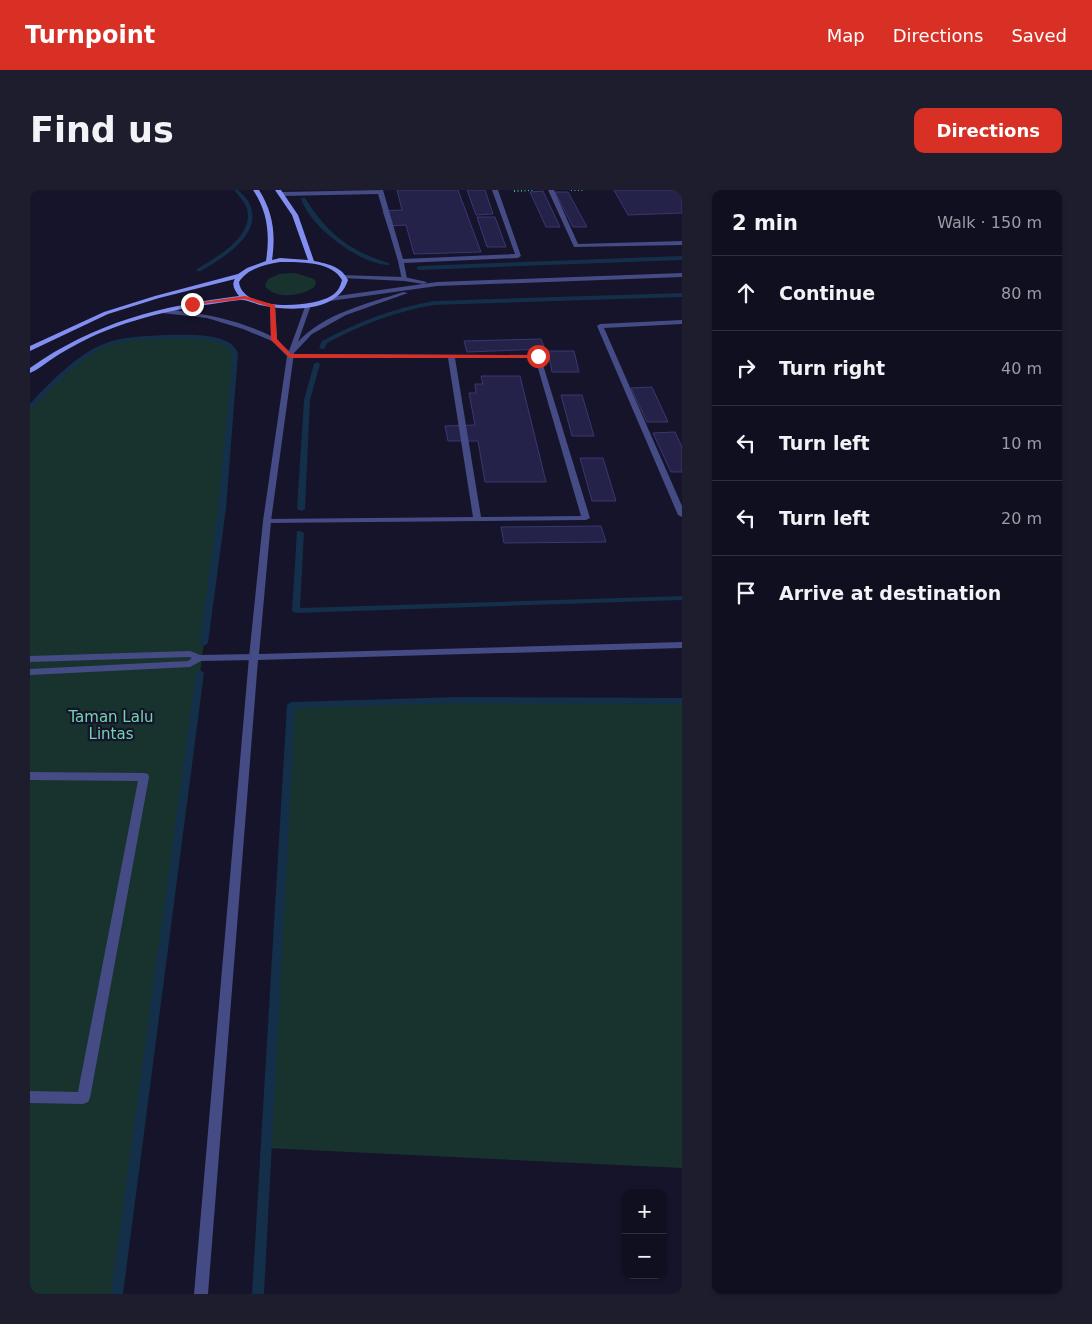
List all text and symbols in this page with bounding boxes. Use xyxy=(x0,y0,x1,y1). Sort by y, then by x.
text: Turnpoint xyxy=(25,21,155,49)
text: Map xyxy=(827,25,865,46)
text: Directions xyxy=(893,25,983,46)
text: Saved xyxy=(1011,25,1067,46)
button: Directions xyxy=(914,108,1062,153)
text: Find us xyxy=(30,110,174,150)
text: 2 min xyxy=(732,211,798,235)
text: Walk · 150 m xyxy=(937,213,1042,232)
icon: ahead xyxy=(732,279,760,307)
text: Continue xyxy=(779,282,875,304)
text: 80 m xyxy=(1001,284,1042,303)
route end xyxy=(181,293,204,316)
route start xyxy=(527,345,550,368)
icon: right xyxy=(732,354,760,382)
text: Turn right xyxy=(779,357,885,379)
text: 40 m xyxy=(1001,359,1042,378)
icon: left xyxy=(732,429,760,457)
text: Turn left xyxy=(779,432,870,454)
text: 10 m xyxy=(1001,434,1042,453)
icon: left xyxy=(732,504,760,532)
text: Turn left xyxy=(779,507,870,529)
text: 20 m xyxy=(1001,509,1042,528)
icon: arrive xyxy=(732,579,760,607)
text: Arrive at destination xyxy=(779,582,1001,604)
park label: Taman Lalu Lintas xyxy=(67,708,154,743)
map controls xyxy=(622,1189,667,1279)
button: + xyxy=(622,1189,667,1234)
button: − xyxy=(622,1234,667,1279)

